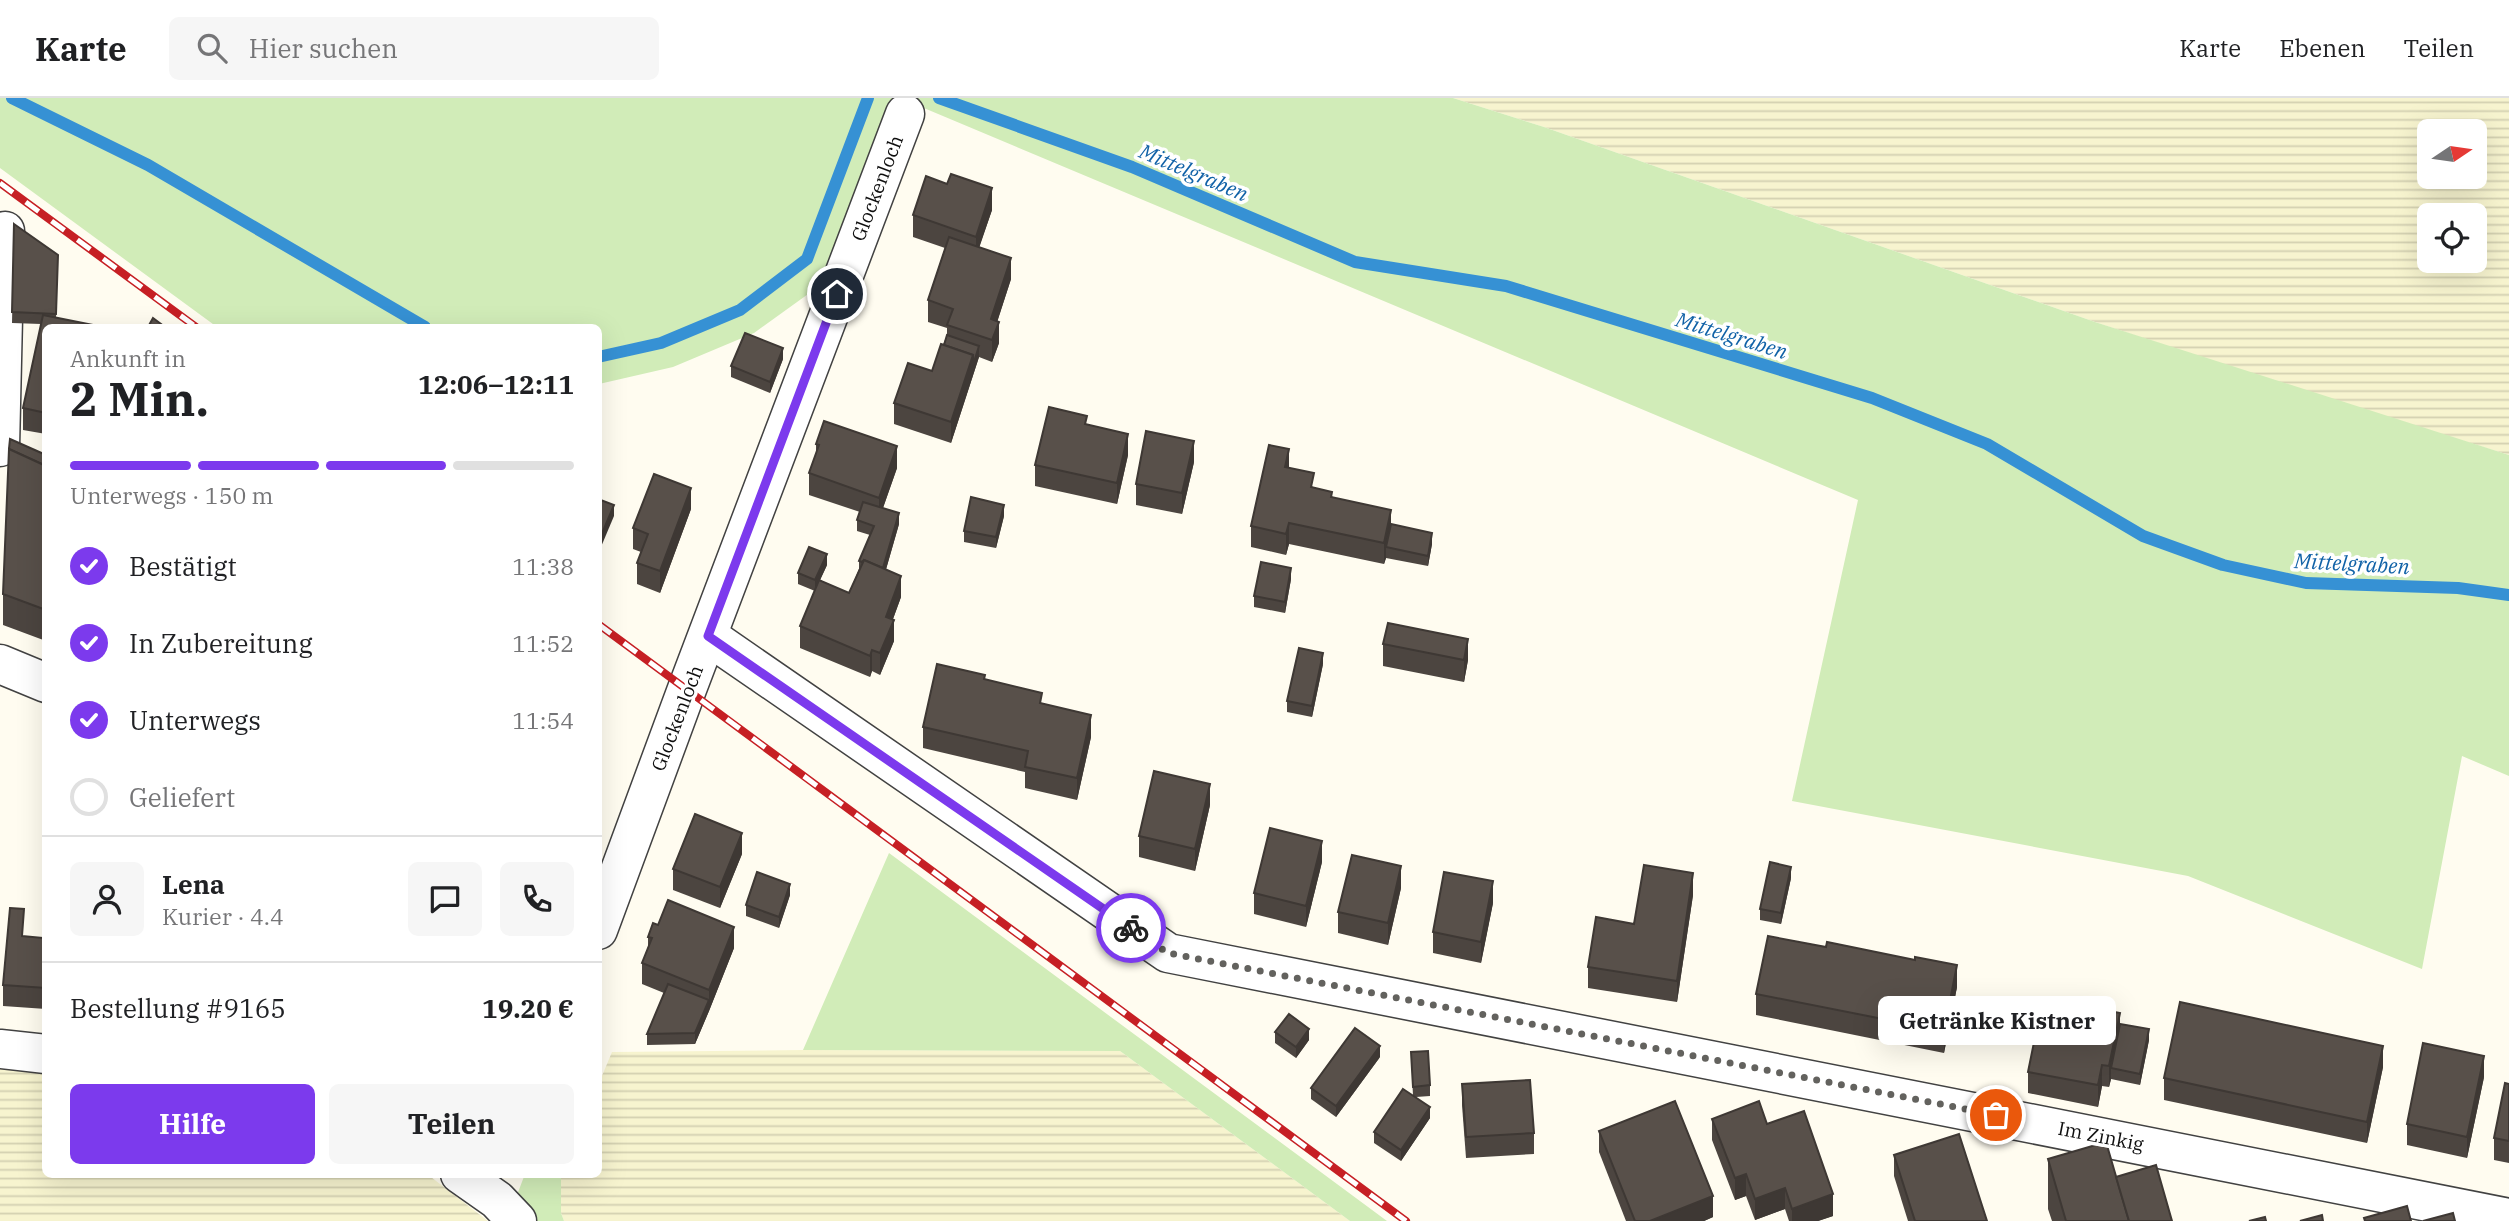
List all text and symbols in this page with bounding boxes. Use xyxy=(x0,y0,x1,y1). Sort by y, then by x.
search box xyxy=(169,17,659,80)
text: Karte xyxy=(35,27,127,70)
icon: search xyxy=(193,29,231,67)
text: Hier suchen xyxy=(249,31,398,65)
text: Karte xyxy=(2179,32,2241,64)
text: Ebenen xyxy=(2279,32,2366,64)
text: Teilen xyxy=(2404,32,2474,64)
north arrow xyxy=(2417,119,2487,189)
map controls xyxy=(2417,119,2487,273)
street label: Glockenloch xyxy=(846,132,908,244)
water label: Mittelgraben xyxy=(1135,136,1253,207)
button: locate xyxy=(2417,203,2487,273)
pin xyxy=(807,264,867,324)
icon: home xyxy=(818,275,856,313)
water label: Mittelgraben xyxy=(1672,304,1791,365)
text: Ankunft in xyxy=(70,343,186,373)
text: 12:06–12:11 xyxy=(418,367,574,401)
text: 2 Min. xyxy=(70,369,209,429)
text: Unterwegs · 150 m xyxy=(70,480,273,510)
water label: Mittelgraben xyxy=(2293,546,2410,580)
icon: check xyxy=(70,547,108,585)
text: Bestätigt xyxy=(129,549,237,583)
text: 11:38 xyxy=(512,551,574,581)
icon: check xyxy=(70,624,108,662)
text: In Zubereitung xyxy=(129,626,313,660)
text: 11:52 xyxy=(512,628,574,658)
street label: Glockenloch xyxy=(646,662,708,774)
icon: check xyxy=(70,701,108,739)
text: Unterwegs xyxy=(129,703,261,737)
text: 11:54 xyxy=(512,705,574,735)
text: Geliefert xyxy=(129,780,235,814)
button: person xyxy=(70,862,144,936)
button: chat xyxy=(408,862,482,936)
button: phone xyxy=(500,862,574,936)
text: Lena xyxy=(162,867,225,901)
courier xyxy=(1096,893,1166,963)
text: Kurier · 4.4 xyxy=(162,901,284,931)
icon: bike xyxy=(1112,909,1150,947)
text: Bestellung #9165 xyxy=(70,991,286,1025)
text: 19.20 € xyxy=(482,991,574,1025)
callout: Getränke Kistner xyxy=(1877,996,2115,1045)
text: Getränke Kistner xyxy=(1899,1005,2095,1035)
button: Hilfe xyxy=(70,1084,315,1164)
button: Teilen xyxy=(329,1084,574,1164)
pin xyxy=(1966,1085,2026,1145)
icon: bag xyxy=(1977,1096,2015,1134)
street label: Im Zinkig xyxy=(2056,1116,2147,1156)

